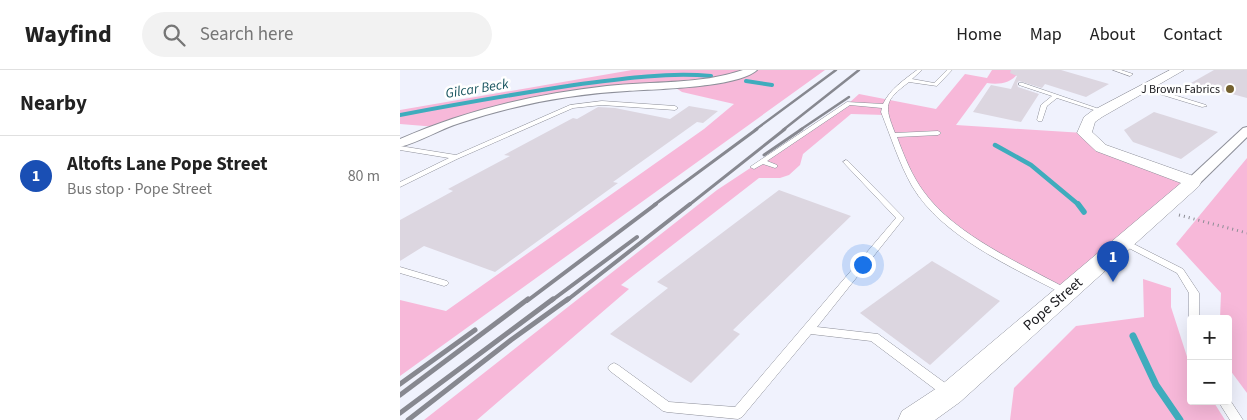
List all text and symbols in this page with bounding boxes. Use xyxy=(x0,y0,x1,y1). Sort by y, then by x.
search box xyxy=(142,12,492,57)
text: Wayfind xyxy=(25,17,112,52)
icon: search xyxy=(160,21,188,49)
text: Search here xyxy=(200,21,293,48)
text: Home xyxy=(956,22,1002,47)
text: Map xyxy=(1030,22,1062,47)
text: About xyxy=(1090,22,1135,47)
text: Contact xyxy=(1163,22,1222,47)
water label: Gilcar Beck xyxy=(444,74,510,104)
place label: J Brown Fabrics xyxy=(1141,81,1220,98)
marker: J Brown Fabrics xyxy=(1224,83,1236,95)
text: Nearby xyxy=(20,88,87,118)
text: Altofts Lane Pope Street xyxy=(67,151,268,178)
text: 1 xyxy=(32,165,40,187)
text: 80 m xyxy=(348,165,380,187)
text: Bus stop · Pope Street xyxy=(67,178,212,200)
pin: 1 xyxy=(1097,241,1129,282)
your location xyxy=(850,252,876,278)
street label: Pope Street xyxy=(1019,272,1087,336)
map controls xyxy=(1187,315,1232,405)
button: + xyxy=(1187,315,1232,360)
button: − xyxy=(1187,360,1232,405)

